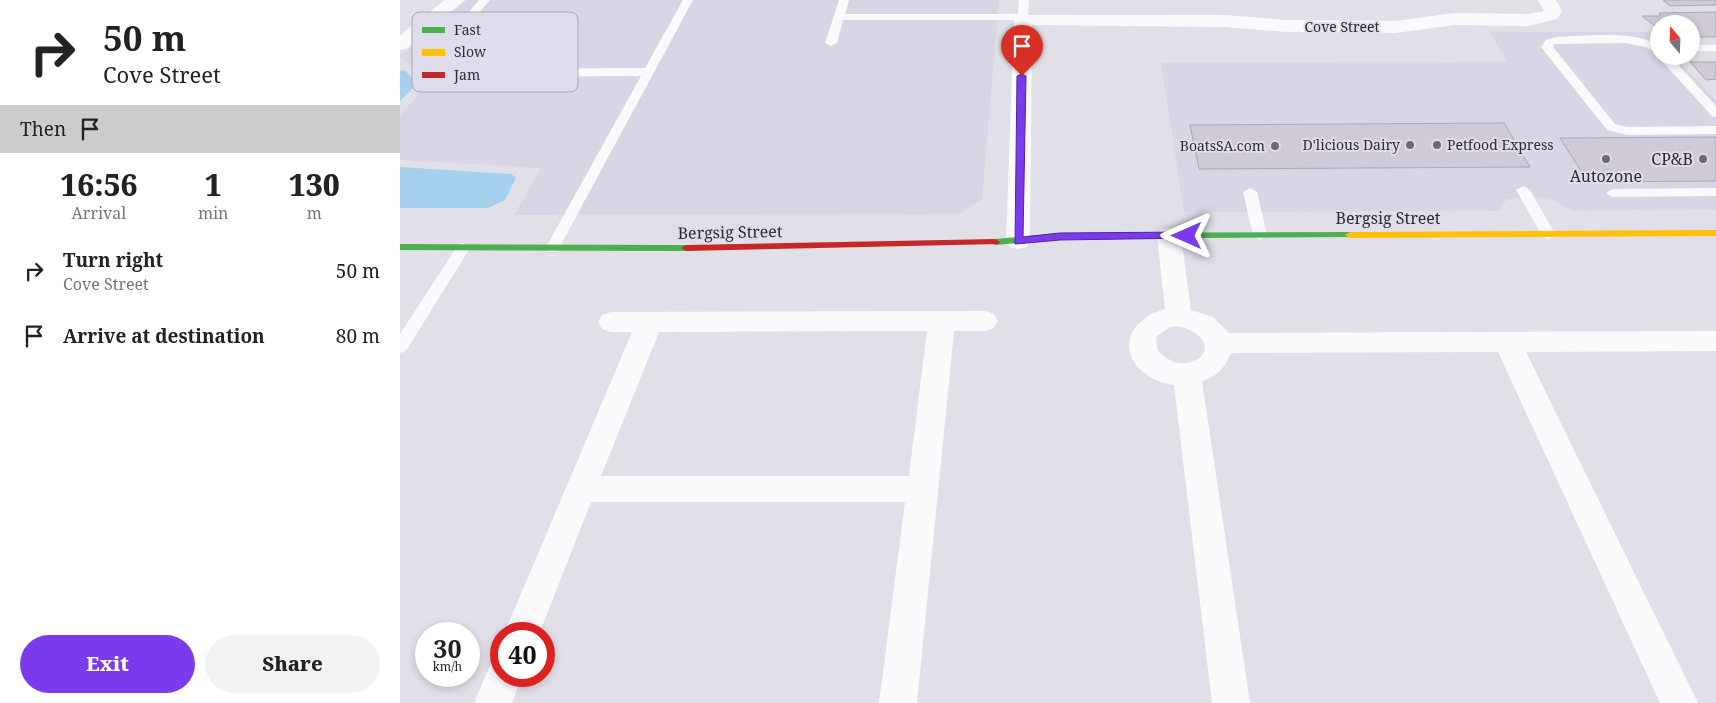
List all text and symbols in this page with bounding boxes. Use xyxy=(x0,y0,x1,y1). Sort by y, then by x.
legend xyxy=(412,12,578,92)
text: 50 m xyxy=(103,14,186,61)
north arrow xyxy=(1650,15,1700,65)
map controls xyxy=(1650,15,1700,65)
street label: Cove Street xyxy=(1305,17,1380,36)
icon: right xyxy=(20,20,85,85)
text: Fast xyxy=(454,20,481,39)
pin xyxy=(1001,25,1043,76)
icon: arrive xyxy=(1008,32,1036,60)
text: Slow xyxy=(454,42,487,61)
text: Cove Street xyxy=(103,59,221,89)
text: Jam xyxy=(453,65,480,84)
icon: arrive xyxy=(76,115,104,143)
text: Then xyxy=(20,116,66,142)
place label: D'licious Dairy xyxy=(1303,135,1400,154)
place label: Petfood Express xyxy=(1447,135,1554,154)
place label: BoatsSA.com xyxy=(1180,136,1265,155)
marker: D'licious Dairy xyxy=(1404,139,1416,151)
marker: Petfood Express xyxy=(1431,139,1443,151)
marker: BoatsSA.com xyxy=(1269,140,1281,152)
place label: CP&B xyxy=(1651,148,1693,170)
marker: Autozone xyxy=(1600,153,1612,165)
marker: CP&B xyxy=(1697,153,1709,165)
text: 16:56 xyxy=(60,164,138,205)
text: 1 xyxy=(205,164,222,205)
text: 130 xyxy=(289,164,340,205)
place label: Autozone xyxy=(1570,165,1642,187)
text: Arrival xyxy=(72,202,126,224)
text: min xyxy=(198,202,228,224)
text: m xyxy=(307,202,322,224)
street label: Bergsig Street xyxy=(1336,207,1441,229)
position arrow xyxy=(1160,209,1212,261)
street label: Bergsig Street xyxy=(677,220,783,244)
text: Turn right xyxy=(63,247,163,273)
icon: right xyxy=(20,257,48,285)
text: 50 m xyxy=(336,258,380,284)
text: Cove Street xyxy=(63,273,149,295)
icon: arrive xyxy=(20,322,48,350)
text: Arrive at destination xyxy=(63,323,265,349)
text: 80 m xyxy=(336,323,380,349)
speed limit sign: 40 xyxy=(490,622,555,687)
text: 30 xyxy=(433,631,462,665)
button: Exit xyxy=(20,635,195,693)
button: Share xyxy=(205,635,380,693)
text: km/h xyxy=(433,658,462,675)

